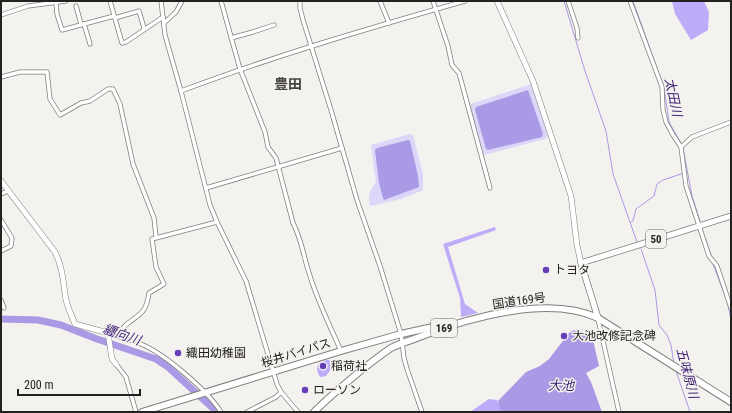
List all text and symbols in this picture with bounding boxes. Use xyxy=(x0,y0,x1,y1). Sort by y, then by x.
district label: 豊田 xyxy=(274,76,302,92)
water label: 太田川 xyxy=(662,76,685,120)
road number: 50 xyxy=(646,230,666,248)
place label: トヨタ xyxy=(554,263,590,277)
marker: トヨタ xyxy=(541,265,551,275)
street label: 国道169号 xyxy=(491,290,547,312)
road number: 169 xyxy=(431,319,457,337)
water label: 纒向川 xyxy=(101,321,145,349)
place label: 大池改修記念碑 xyxy=(572,329,656,343)
marker: 大池改修記念碑 xyxy=(559,331,569,341)
street label: 桜井バイパス xyxy=(260,336,332,370)
place label: 織田幼稚園 xyxy=(186,346,246,360)
water label: 五味原川 xyxy=(674,346,702,402)
marker: 織田幼稚園 xyxy=(173,348,183,358)
place label: 稲荷社 xyxy=(331,359,367,373)
marker: 稲荷社 xyxy=(318,361,328,371)
scale bar xyxy=(18,371,140,397)
text: 200 m xyxy=(24,378,54,392)
water label: 大池 xyxy=(548,378,576,393)
place label: ローソン xyxy=(313,383,361,397)
marker: ローソン xyxy=(300,385,310,395)

